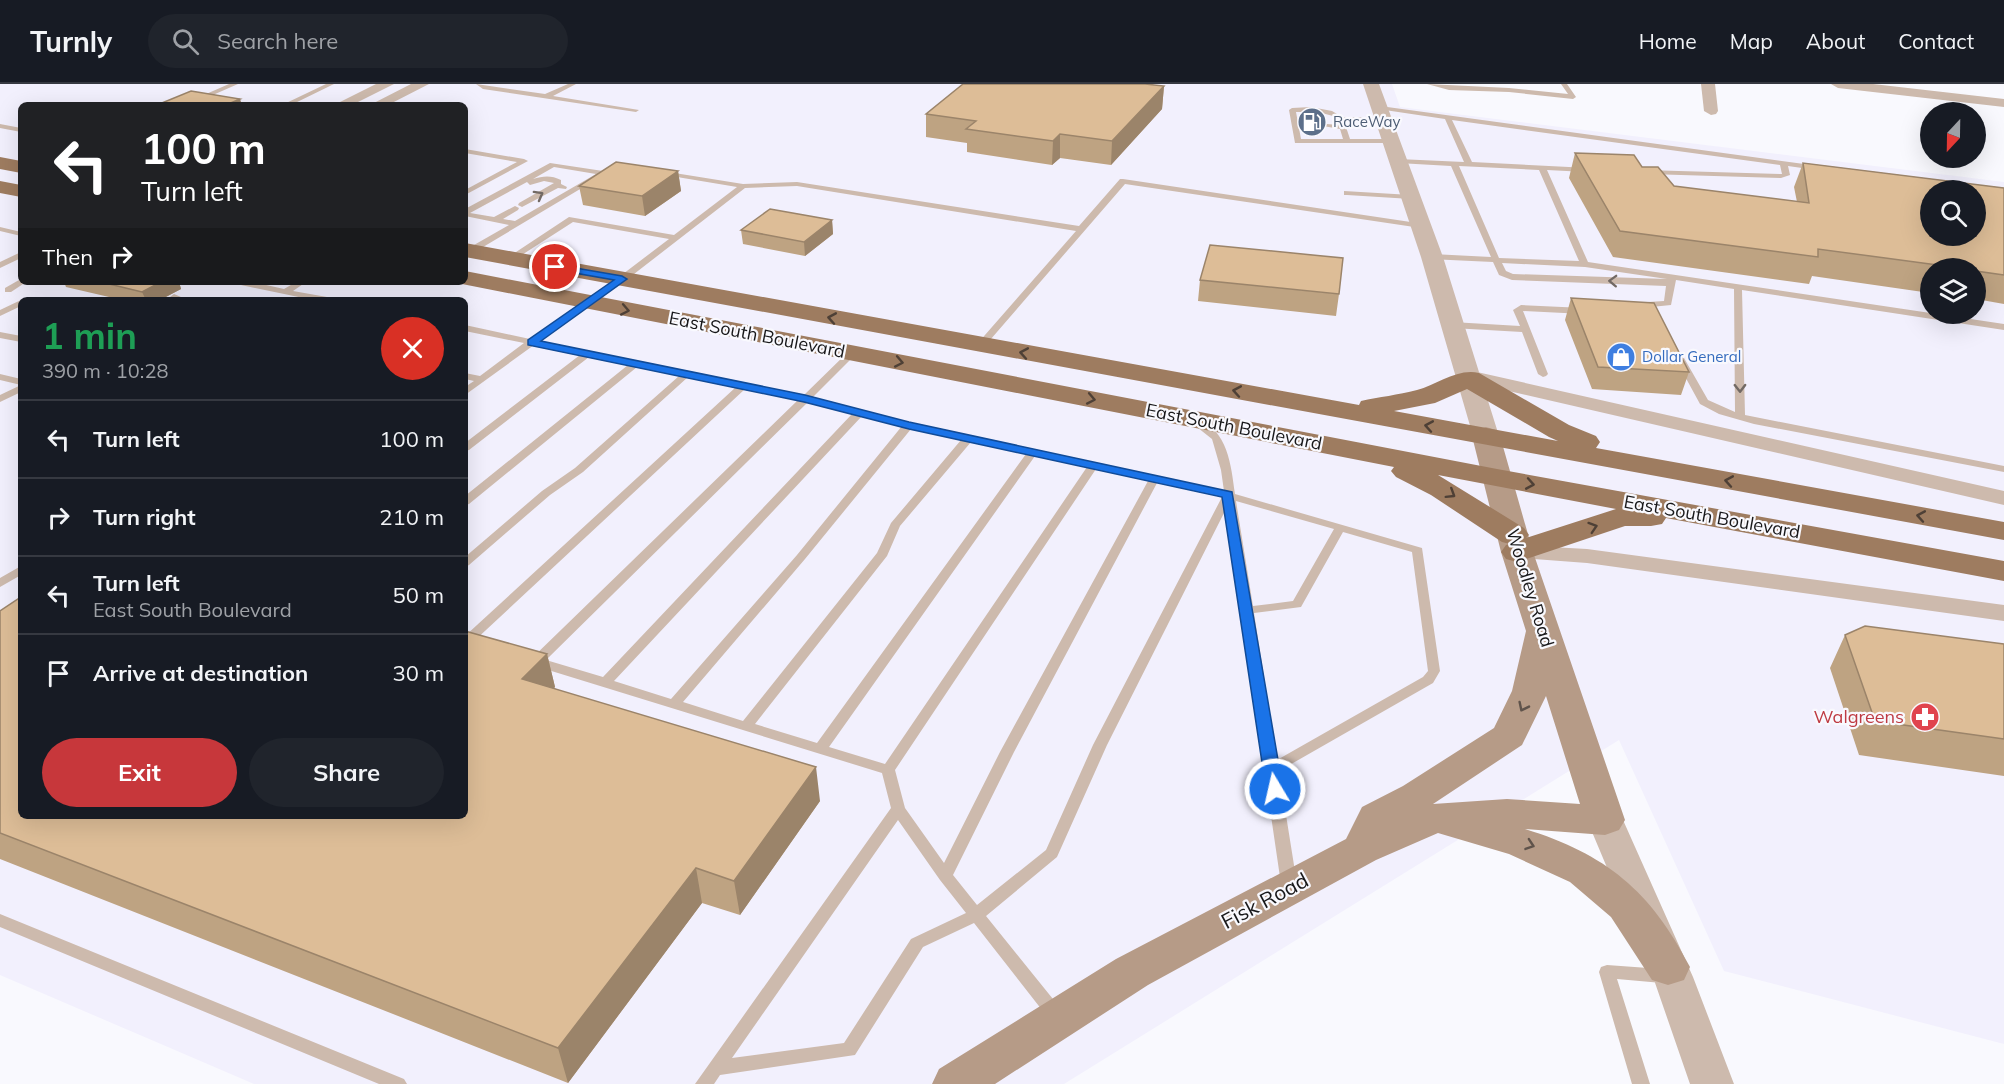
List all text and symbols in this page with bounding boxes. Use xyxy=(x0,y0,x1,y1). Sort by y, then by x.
search box xyxy=(148,14,568,68)
text: Turnly xyxy=(30,24,112,59)
icon: search xyxy=(169,25,202,58)
text: Search here xyxy=(217,27,338,55)
text: Home xyxy=(1639,28,1697,54)
text: Map xyxy=(1730,28,1773,54)
text: About xyxy=(1806,28,1865,54)
text: Contact xyxy=(1898,28,1974,54)
north arrow xyxy=(1920,102,1986,168)
map controls xyxy=(1920,102,1986,324)
fuel station icon: RaceWay xyxy=(1296,106,1328,138)
place label: RaceWay xyxy=(1333,112,1401,131)
text: 100 m xyxy=(141,122,266,175)
icon: left xyxy=(42,126,120,204)
text: Turn left xyxy=(141,174,243,208)
button: search xyxy=(1920,180,1986,246)
one-way arrow xyxy=(533,191,543,202)
icon: right xyxy=(105,240,138,273)
pin xyxy=(529,241,580,292)
text: Then xyxy=(42,243,93,271)
icon: arrive xyxy=(538,250,571,283)
button: layers xyxy=(1920,258,1986,324)
one-way arrow xyxy=(1608,275,1617,287)
one-way arrow xyxy=(620,303,630,316)
street label: East South Boulevard xyxy=(667,306,847,363)
one-way arrow xyxy=(828,312,838,325)
text: 1 min xyxy=(42,313,137,358)
button: close xyxy=(381,317,444,380)
shop icon: Dollar General xyxy=(1605,341,1637,373)
one-way arrow xyxy=(1019,347,1029,360)
place label: Dollar General xyxy=(1642,347,1741,366)
one-way arrow xyxy=(894,355,904,368)
text: 390 m · 10:28 xyxy=(42,358,168,383)
one-way arrow xyxy=(1733,383,1746,392)
one-way arrow xyxy=(1232,385,1242,398)
one-way arrow xyxy=(1086,392,1096,405)
street label: East South Boulevard xyxy=(1144,398,1324,455)
one-way arrow xyxy=(1424,420,1434,433)
icon: left xyxy=(42,423,75,456)
text: Turn left xyxy=(93,425,180,453)
text: 100 m xyxy=(379,425,444,453)
one-way arrow xyxy=(1725,475,1735,488)
one-way arrow xyxy=(1524,477,1534,490)
one-way arrow xyxy=(1445,487,1455,499)
street label: East South Boulevard xyxy=(1622,490,1802,543)
icon: right xyxy=(42,501,75,534)
text: Turn right xyxy=(93,503,196,531)
text: 210 m xyxy=(379,503,444,531)
one-way arrow xyxy=(1917,510,1927,523)
one-way arrow xyxy=(1587,522,1598,534)
street label: Woodley Road xyxy=(1502,526,1559,650)
text: Turn left xyxy=(93,569,180,597)
icon: left xyxy=(42,579,75,612)
text: 50 m xyxy=(393,581,444,609)
text: East South Boulevard xyxy=(93,597,292,622)
icon: arrive xyxy=(42,657,75,690)
text: Arrive at destination xyxy=(93,659,308,687)
text: 30 m xyxy=(393,659,444,687)
one-way arrow xyxy=(1518,700,1530,711)
pharmacy icon: Walgreens xyxy=(1909,701,1941,733)
place label: Walgreens xyxy=(1814,705,1904,728)
button: Exit xyxy=(42,738,237,807)
button: Share xyxy=(249,738,444,807)
position arrow xyxy=(1243,757,1307,821)
one-way arrow xyxy=(1524,837,1535,850)
street label: Fisk Road xyxy=(1216,866,1313,934)

